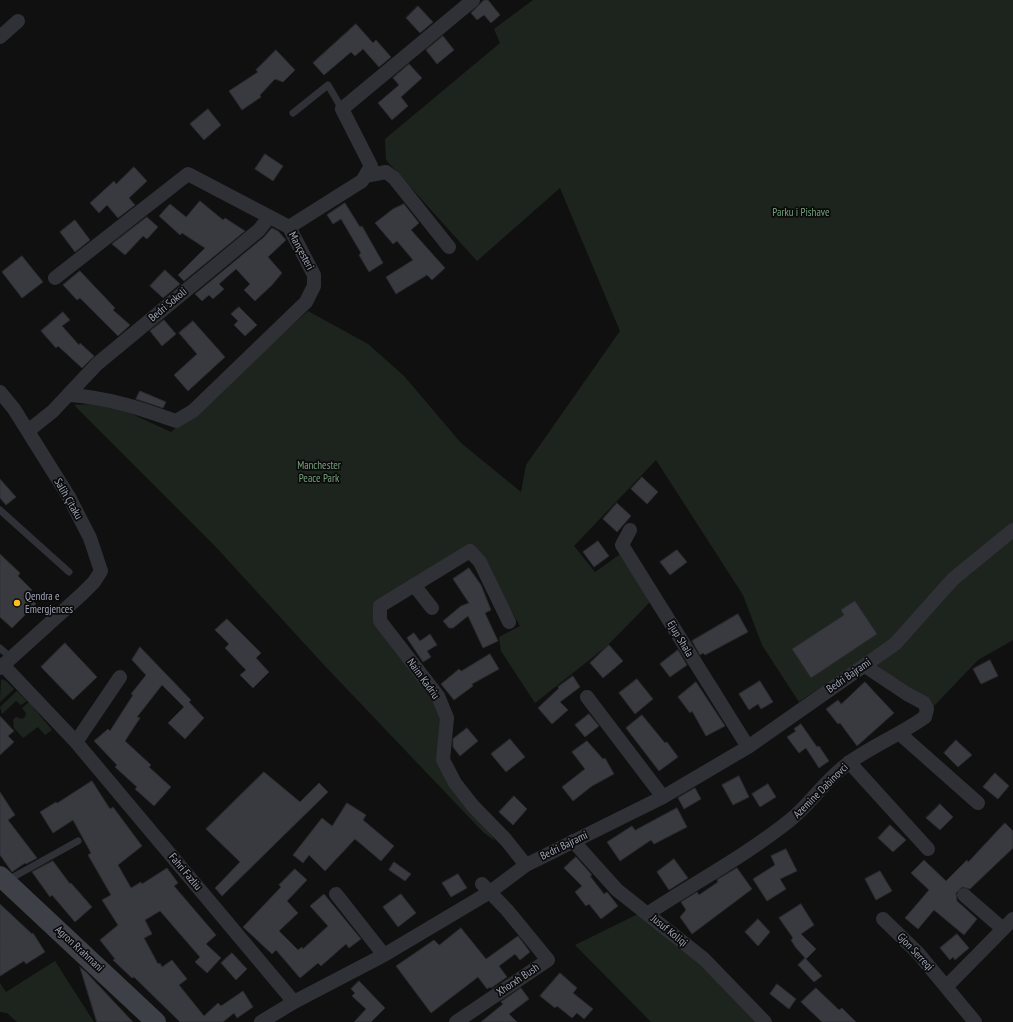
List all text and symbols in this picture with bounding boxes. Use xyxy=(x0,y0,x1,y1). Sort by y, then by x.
park label: Parku i Pishave xyxy=(772,206,830,220)
street label: Mançesteri xyxy=(286,230,316,272)
street label: Bedri Sokoli xyxy=(146,285,190,325)
park label: Manchester Peace Park xyxy=(297,459,341,485)
street label: Salih Çitaku xyxy=(51,476,85,522)
place label: Qendra e Emergjences xyxy=(25,590,73,616)
marker: Qendra e Emergjences xyxy=(12,598,22,608)
street label: Ejup Shala xyxy=(664,619,696,659)
street label: Naim Kadriu xyxy=(404,656,442,702)
street label: Bedri Bajrami xyxy=(824,656,874,696)
street label: Azemine Dabinovci xyxy=(791,761,851,821)
street label: Bedri Bajrami xyxy=(538,829,590,863)
street label: Fahri Fazliu xyxy=(166,851,204,893)
street label: Jusuf Koliqi xyxy=(648,912,690,950)
street label: Agron Rrahmani xyxy=(52,923,106,975)
street label: Gjon Serreqi xyxy=(894,930,936,974)
street label: Xhorxh Bush xyxy=(494,961,542,999)

